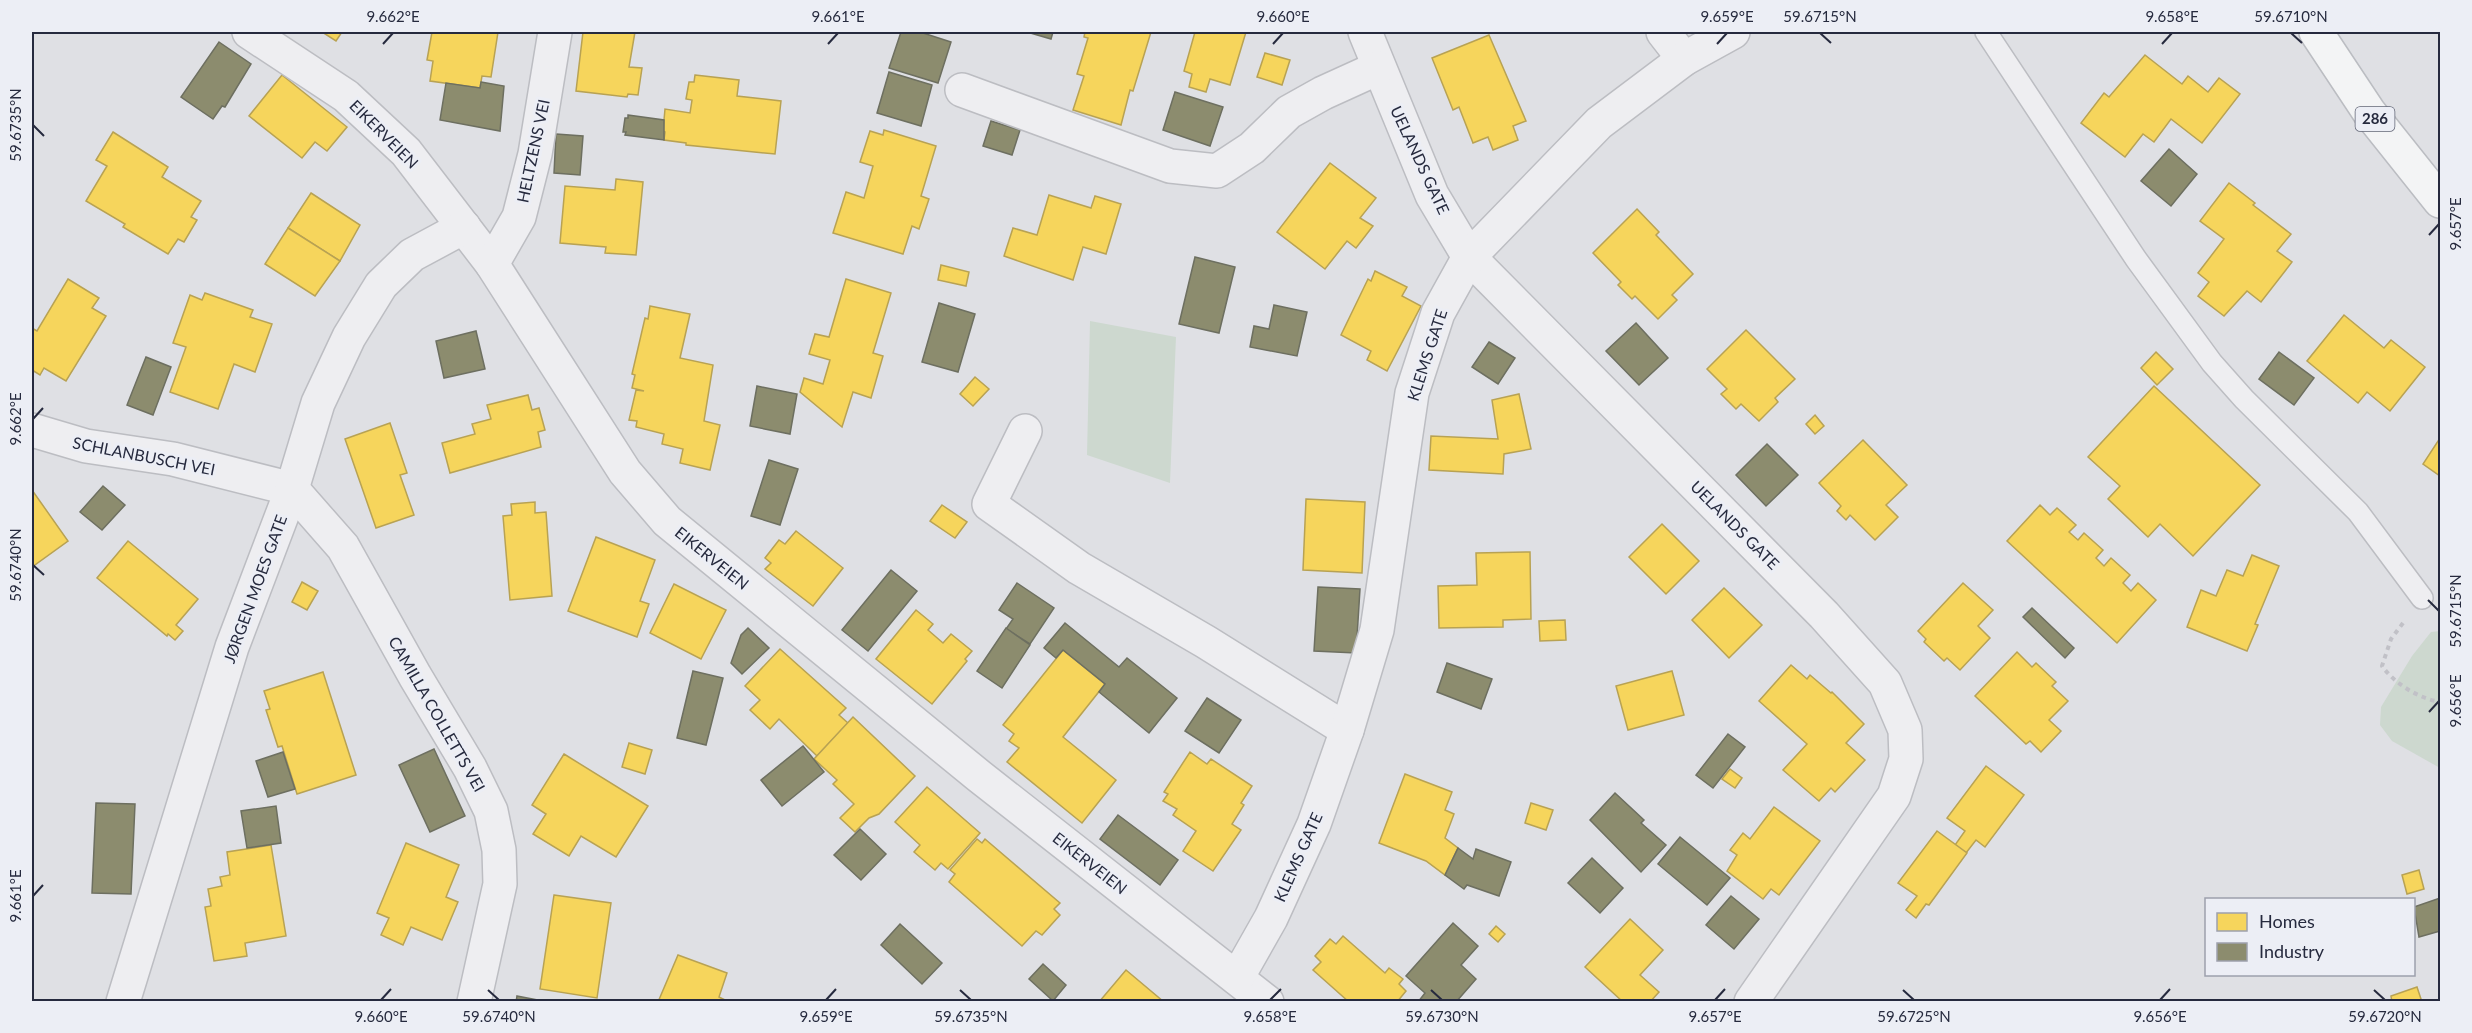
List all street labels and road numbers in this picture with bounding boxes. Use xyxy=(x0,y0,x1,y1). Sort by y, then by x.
street label: EIKERVEIEN xyxy=(346,95,423,172)
street label: HELTZENS VEI xyxy=(512,97,553,204)
street label: UELANDS GATE xyxy=(1387,103,1454,217)
road number: 286 xyxy=(2356,107,2394,131)
street label: KLEMS GATE xyxy=(1403,306,1450,403)
street label: SCHLANBUSCH VEI xyxy=(71,432,217,479)
street label: UELANDS GATE xyxy=(1687,476,1784,573)
street label: JØRGEN MOES GATE xyxy=(219,512,290,666)
street label: EIKERVEIEN xyxy=(672,522,753,593)
street label: CAMILLA COLLETTS VEI xyxy=(385,633,490,795)
street label: KLEMS GATE xyxy=(1269,809,1326,904)
street label: EIKERVEIEN xyxy=(1049,828,1131,898)

